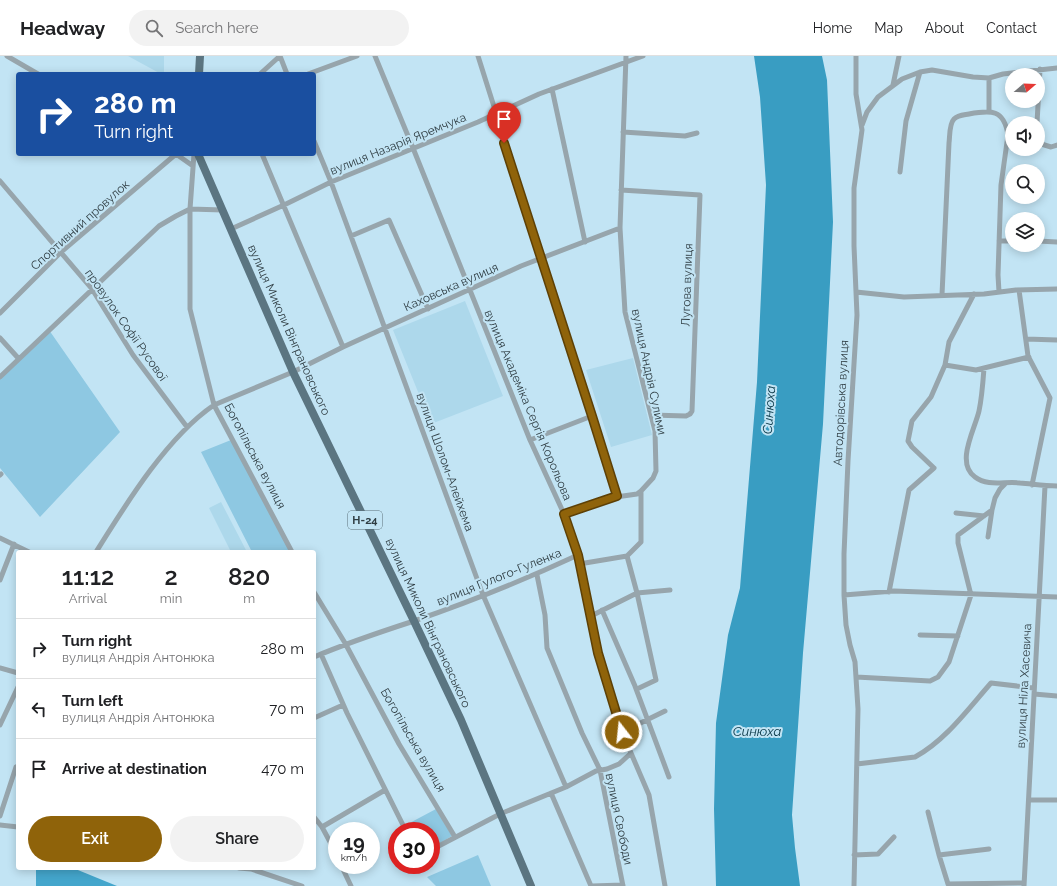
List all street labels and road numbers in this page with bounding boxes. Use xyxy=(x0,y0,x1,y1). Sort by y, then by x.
street label: вулиця Назарія Яремчука xyxy=(328,110,468,178)
street label: Спортивний провулок xyxy=(28,177,132,273)
street label: вулиця Миколи Вінграновського xyxy=(245,243,333,417)
street label: Лугова вулиця xyxy=(679,243,695,327)
street label: Каховська вулиця xyxy=(402,260,500,314)
street label: провулок Софії Русової xyxy=(82,266,170,384)
street label: вулиця Академіка Сергія Корольова xyxy=(481,308,575,502)
street label: вулиця Андрія Сулими xyxy=(629,308,669,436)
street label: Автодорівська вулиця xyxy=(831,340,851,466)
street label: вулиця Шолом-Алейхема xyxy=(413,391,477,533)
street label: Богопільська вулиця xyxy=(221,401,289,511)
road number: Н-24 xyxy=(348,511,382,529)
street label: вулиця Миколи Вінграновського xyxy=(383,536,473,710)
street label: вулиця Гулого-Гуленка xyxy=(435,546,563,608)
street label: вулиця Ніла Хасевича xyxy=(1014,623,1034,749)
street label: Богопільська вулиця xyxy=(378,686,448,794)
street label: вулиця Свободи xyxy=(602,772,636,866)

